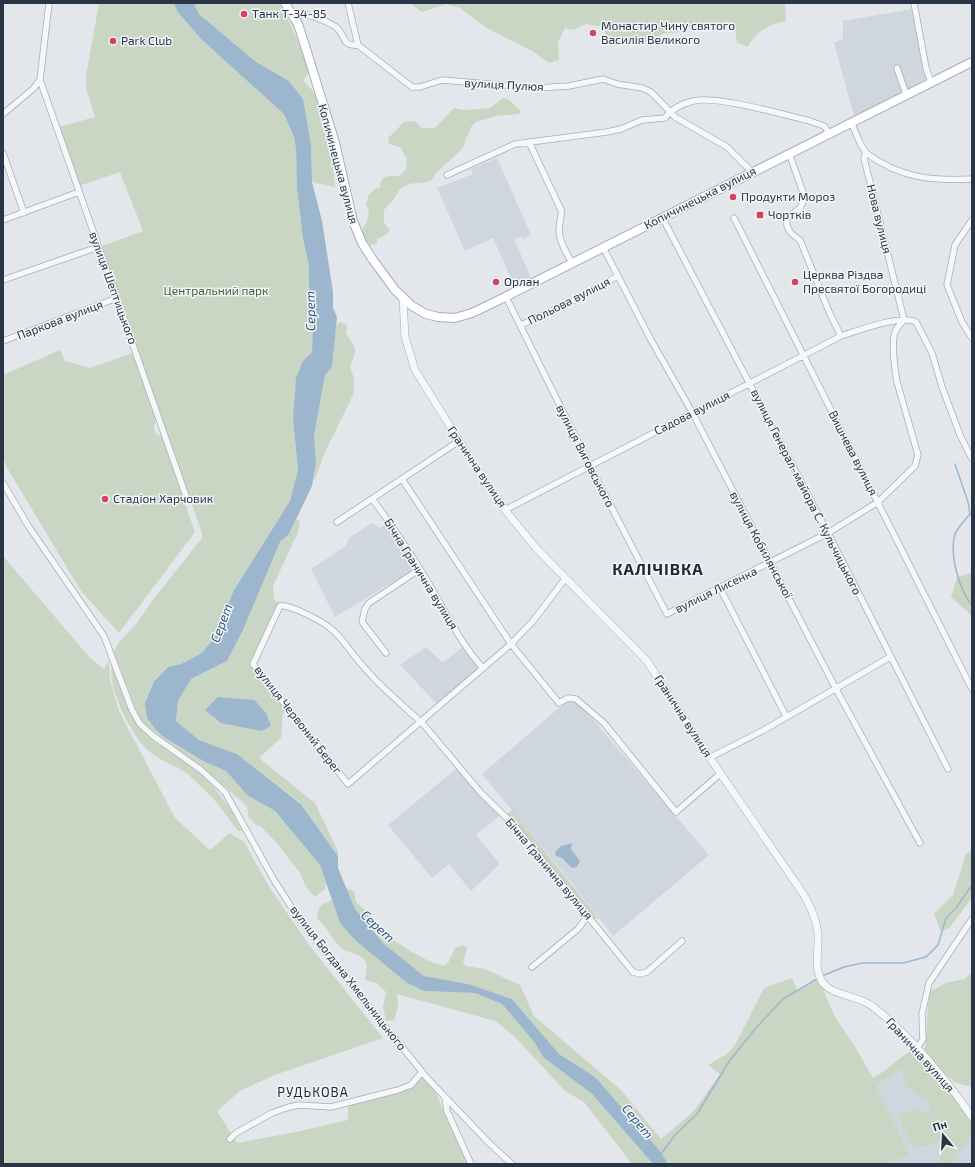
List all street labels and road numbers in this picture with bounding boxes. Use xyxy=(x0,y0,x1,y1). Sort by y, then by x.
street label: вулиця Пулюя xyxy=(464,75,544,94)
street label: Копичинецька вулиця xyxy=(315,102,362,226)
street label: Копичинецька вулиця xyxy=(641,163,758,232)
street label: Нова вулиця xyxy=(864,183,895,255)
street label: вулиця Шептицького xyxy=(86,229,141,346)
street label: Польова вулиця xyxy=(525,273,613,328)
street label: Паркова вулиця xyxy=(15,296,105,343)
street label: вулиця Генерал-майора С. Кульчицького xyxy=(748,386,865,597)
street label: Садова вулиця xyxy=(651,387,732,438)
street label: вулиця Виговського xyxy=(553,402,618,510)
street label: Вишнева вулиця xyxy=(826,408,881,498)
street label: Гранична вулиця xyxy=(445,423,510,510)
street label: вулиця Кобилянської xyxy=(727,489,796,602)
street label: Бічна Гранична вулиця xyxy=(381,515,462,632)
street label: вулиця Лисенка xyxy=(672,563,759,616)
street label: вулиця Червоний Берег xyxy=(251,662,346,777)
street label: Гранична вулиця xyxy=(651,672,716,760)
street label: Бічна Гранична вулиця xyxy=(502,815,596,923)
street label: вулиця Богдана Хмельницького xyxy=(287,902,410,1053)
street label: Гранична вулиця xyxy=(883,1014,958,1095)

